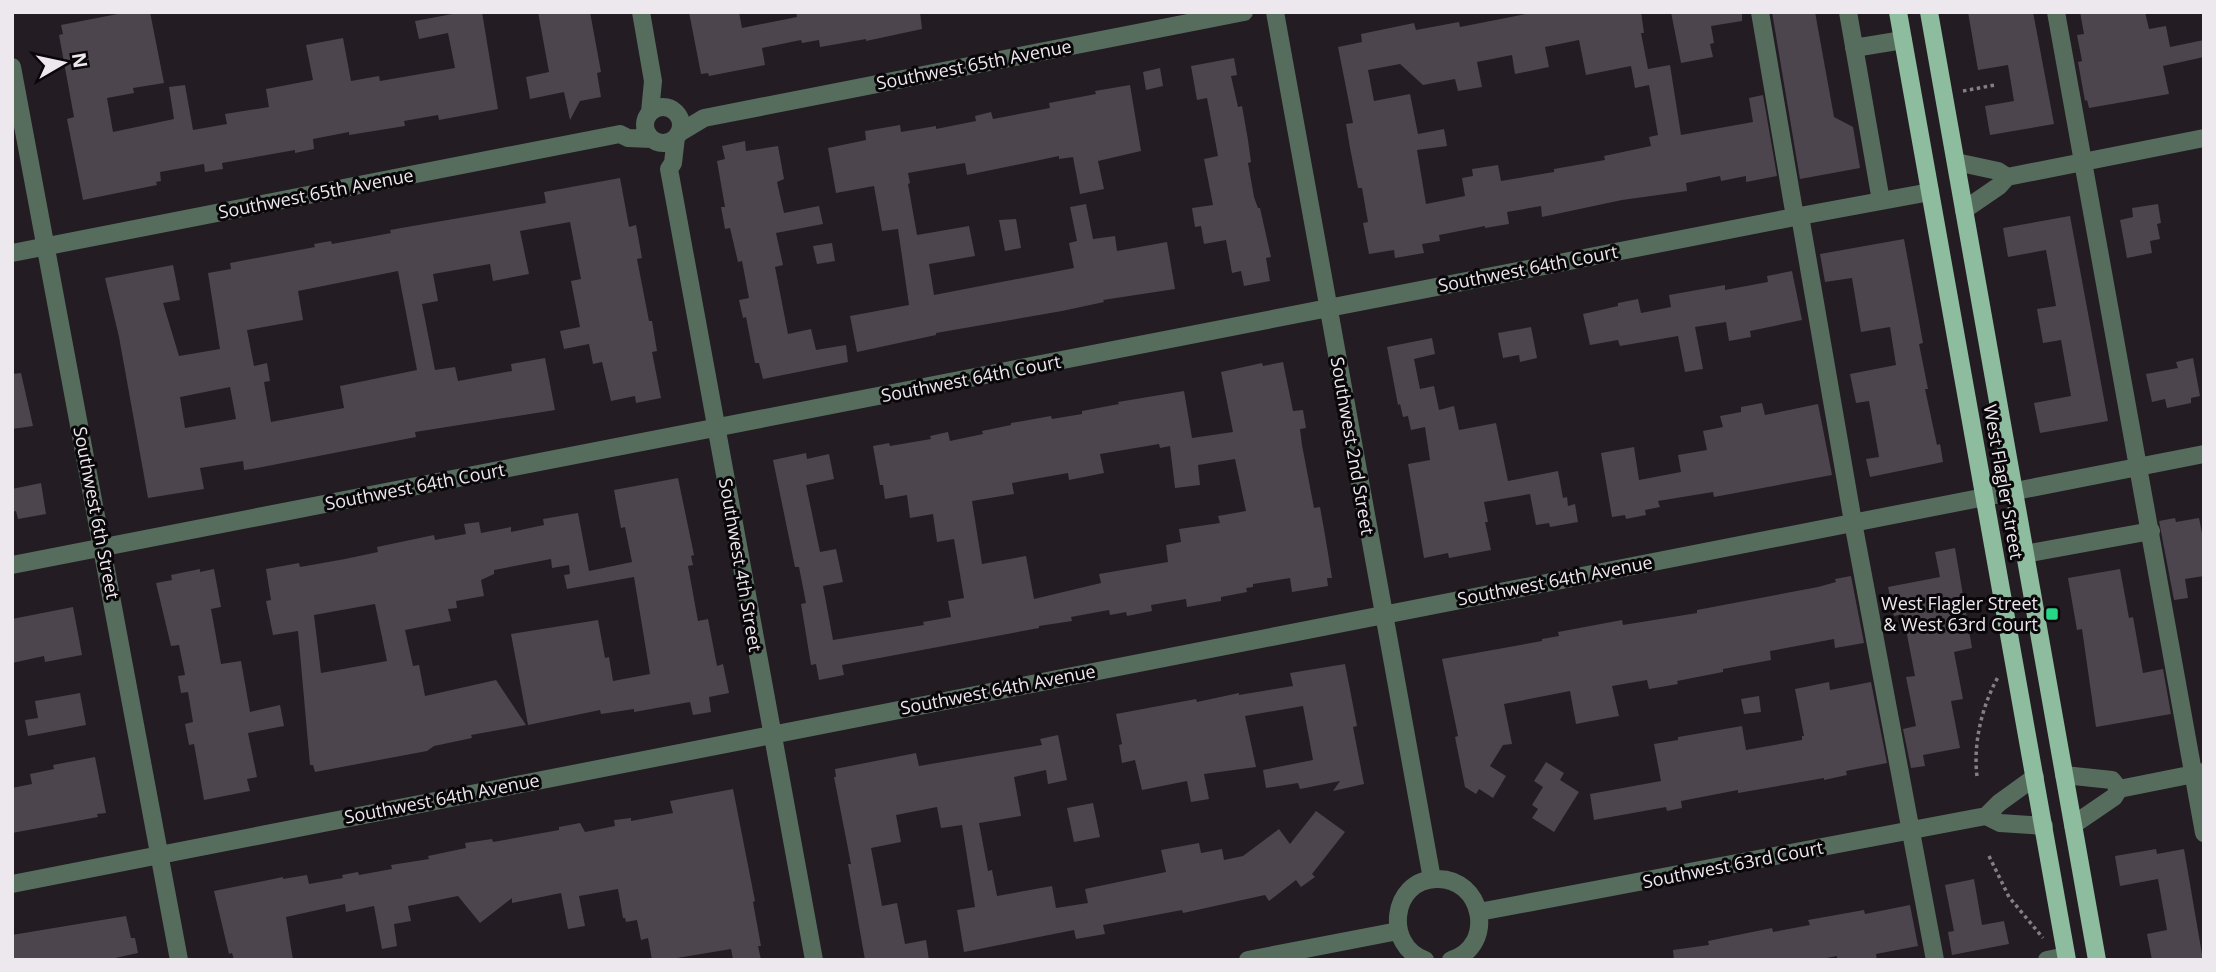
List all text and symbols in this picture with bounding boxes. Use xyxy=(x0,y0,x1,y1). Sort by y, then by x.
north arrow xyxy=(28,28,98,98)
street label: Southwest 65th Avenue xyxy=(874,33,1073,95)
text: N xyxy=(66,51,94,70)
street label: Southwest 65th Avenue xyxy=(216,162,415,224)
street label: Southwest 64th Court xyxy=(1436,239,1620,297)
street label: Southwest 64th Court xyxy=(879,349,1063,407)
street label: Southwest 2nd Street xyxy=(1326,355,1380,537)
street label: West Flagler Street xyxy=(1979,402,2029,561)
street label: Southwest 6th Street xyxy=(68,424,126,601)
street label: Southwest 64th Court xyxy=(323,457,507,515)
street label: Southwest 4th Street xyxy=(714,476,768,653)
street label: Southwest 64th Avenue xyxy=(1455,549,1654,611)
place label: West Flagler Street & West 63rd Court xyxy=(1881,591,2038,636)
marker: West Flagler Street & West 63rd Court xyxy=(2044,606,2060,622)
street label: Southwest 64th Avenue xyxy=(898,658,1097,720)
street label: Southwest 64th Avenue xyxy=(342,767,541,829)
street label: Southwest 63rd Court xyxy=(1640,835,1825,893)

